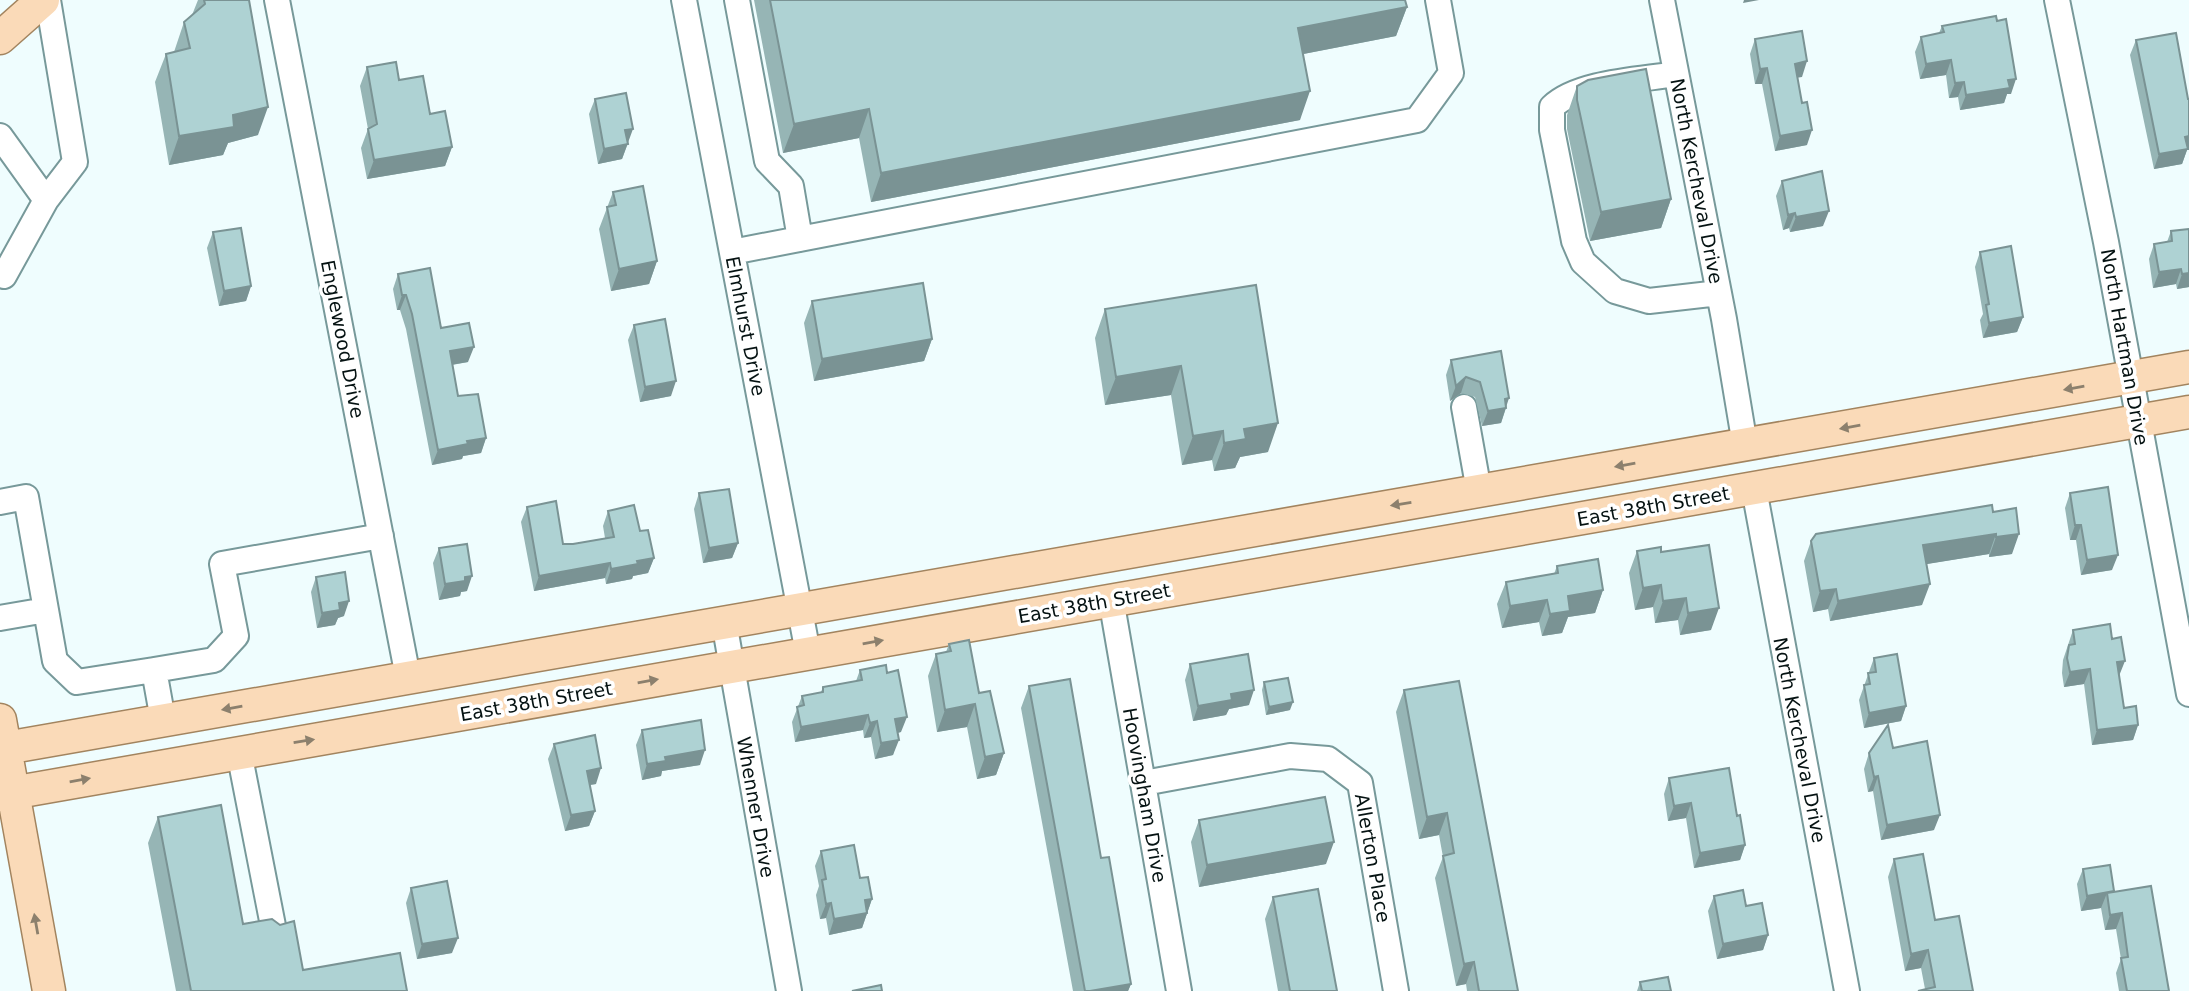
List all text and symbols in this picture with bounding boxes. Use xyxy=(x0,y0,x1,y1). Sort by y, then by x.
street label: North Kercheval Drive xyxy=(1666,76,1728,286)
street label: North Hartman Drive xyxy=(2097,247,2153,447)
street label: Elmhurst Drive xyxy=(722,254,770,398)
street label: Englewood Drive xyxy=(317,258,369,420)
one-way arrow xyxy=(2063,383,2085,394)
one-way arrow xyxy=(1838,422,1860,433)
one-way arrow xyxy=(1614,460,1636,471)
street label: East 38th Street xyxy=(1575,482,1731,530)
one-way arrow xyxy=(1390,499,1412,510)
street label: East 38th Street xyxy=(1016,579,1172,627)
street label: North Kercheval Drive xyxy=(1769,635,1831,845)
one-way arrow xyxy=(862,636,884,647)
one-way arrow xyxy=(638,675,660,686)
street label: East 38th Street xyxy=(458,677,614,725)
one-way arrow xyxy=(221,703,243,714)
street label: Hoovingham Drive xyxy=(1119,706,1171,884)
one-way arrow xyxy=(293,735,315,746)
street label: Whenner Drive xyxy=(733,735,779,879)
one-way arrow xyxy=(69,775,91,786)
street label: Allerton Place xyxy=(1351,792,1395,924)
one-way arrow xyxy=(30,913,41,935)

